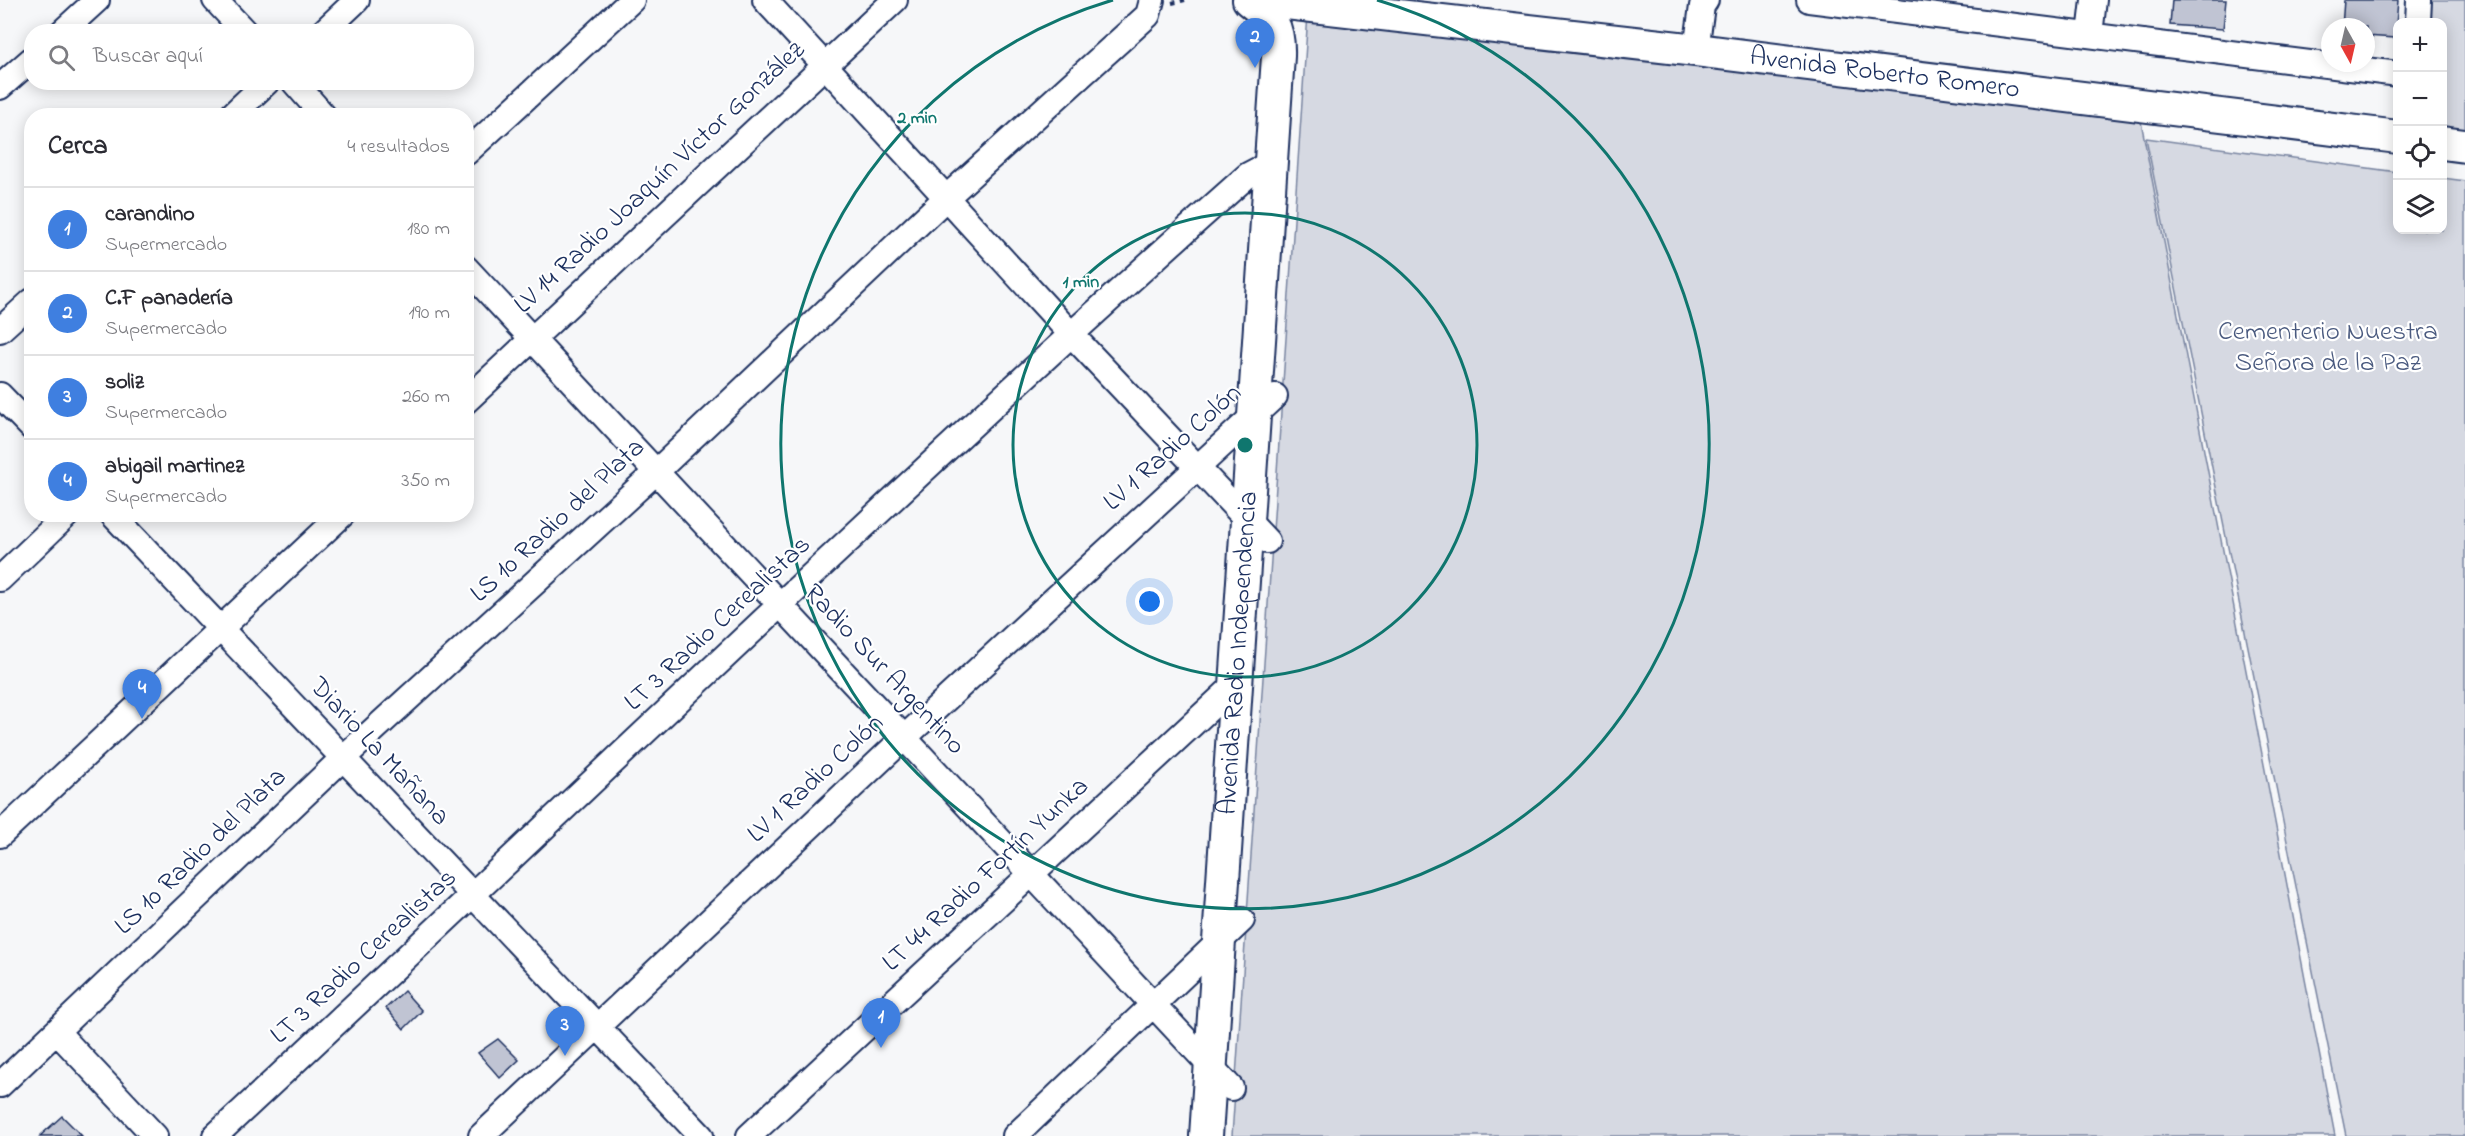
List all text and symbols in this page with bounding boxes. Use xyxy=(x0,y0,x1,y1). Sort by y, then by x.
north arrow xyxy=(2321,18,2375,72)
map controls xyxy=(2393,18,2447,234)
button: + xyxy=(2393,18,2447,72)
pin: 2 xyxy=(1236,19,1274,68)
search box xyxy=(24,24,474,90)
street label: LV 14 Radio Joaquín Víctor González xyxy=(506,32,815,324)
street label: Avenida Roberto Romero xyxy=(1747,37,2022,109)
icon: search xyxy=(45,41,78,74)
text: Buscar aquí xyxy=(93,41,203,73)
button: − xyxy=(2393,72,2447,126)
text: 2 min xyxy=(896,106,937,132)
button: locate xyxy=(2393,126,2447,180)
text: Cerca xyxy=(48,128,108,166)
text: 4 resultados xyxy=(347,133,450,162)
button: layers xyxy=(2393,180,2447,234)
text: carandino xyxy=(105,199,195,231)
text: 1 xyxy=(64,215,71,244)
text: 180 m xyxy=(407,215,450,244)
text: Supermercado xyxy=(105,231,227,260)
text: 1 min xyxy=(1063,270,1099,296)
text: C.F panadería xyxy=(105,283,233,315)
text: 2 xyxy=(63,299,72,328)
text: 190 m xyxy=(408,299,450,328)
park label: Cementerio Nuestra Señora de la Paz xyxy=(2218,313,2438,383)
text: Supermercado xyxy=(105,315,227,344)
text: soliz xyxy=(105,367,144,399)
street label: LV 1 Radio Colón xyxy=(1095,375,1251,521)
text: 3 xyxy=(63,383,72,412)
text: 260 m xyxy=(402,383,450,412)
text: Supermercado xyxy=(105,399,227,428)
street label: LS 10 Radio del Plata xyxy=(462,429,654,613)
centre of rings xyxy=(1235,435,1255,455)
text: abigail martinez xyxy=(105,451,244,483)
text: 4 xyxy=(63,467,72,496)
text: 350 m xyxy=(401,467,450,496)
text: Supermercado xyxy=(105,483,227,512)
street label: Avenida Radio Independencia xyxy=(1208,490,1268,816)
street label: LT 3 Radio Cerealistas xyxy=(616,527,820,721)
street label: Radio Sur Argentino xyxy=(794,576,974,764)
your location xyxy=(1135,587,1164,616)
street label: Diario La Mañana xyxy=(299,668,459,835)
pin: 4 xyxy=(122,670,162,719)
street label: LV 1 Radio Colón xyxy=(739,705,893,853)
street label: LS 10 Radio del Plata xyxy=(106,759,296,945)
street label: LT 44 Radio Fortín Yunka xyxy=(874,768,1098,982)
street label: LT 3 Radio Cerealistas xyxy=(262,860,466,1054)
pin: 1 xyxy=(862,998,900,1048)
pin: 3 xyxy=(546,1006,584,1056)

